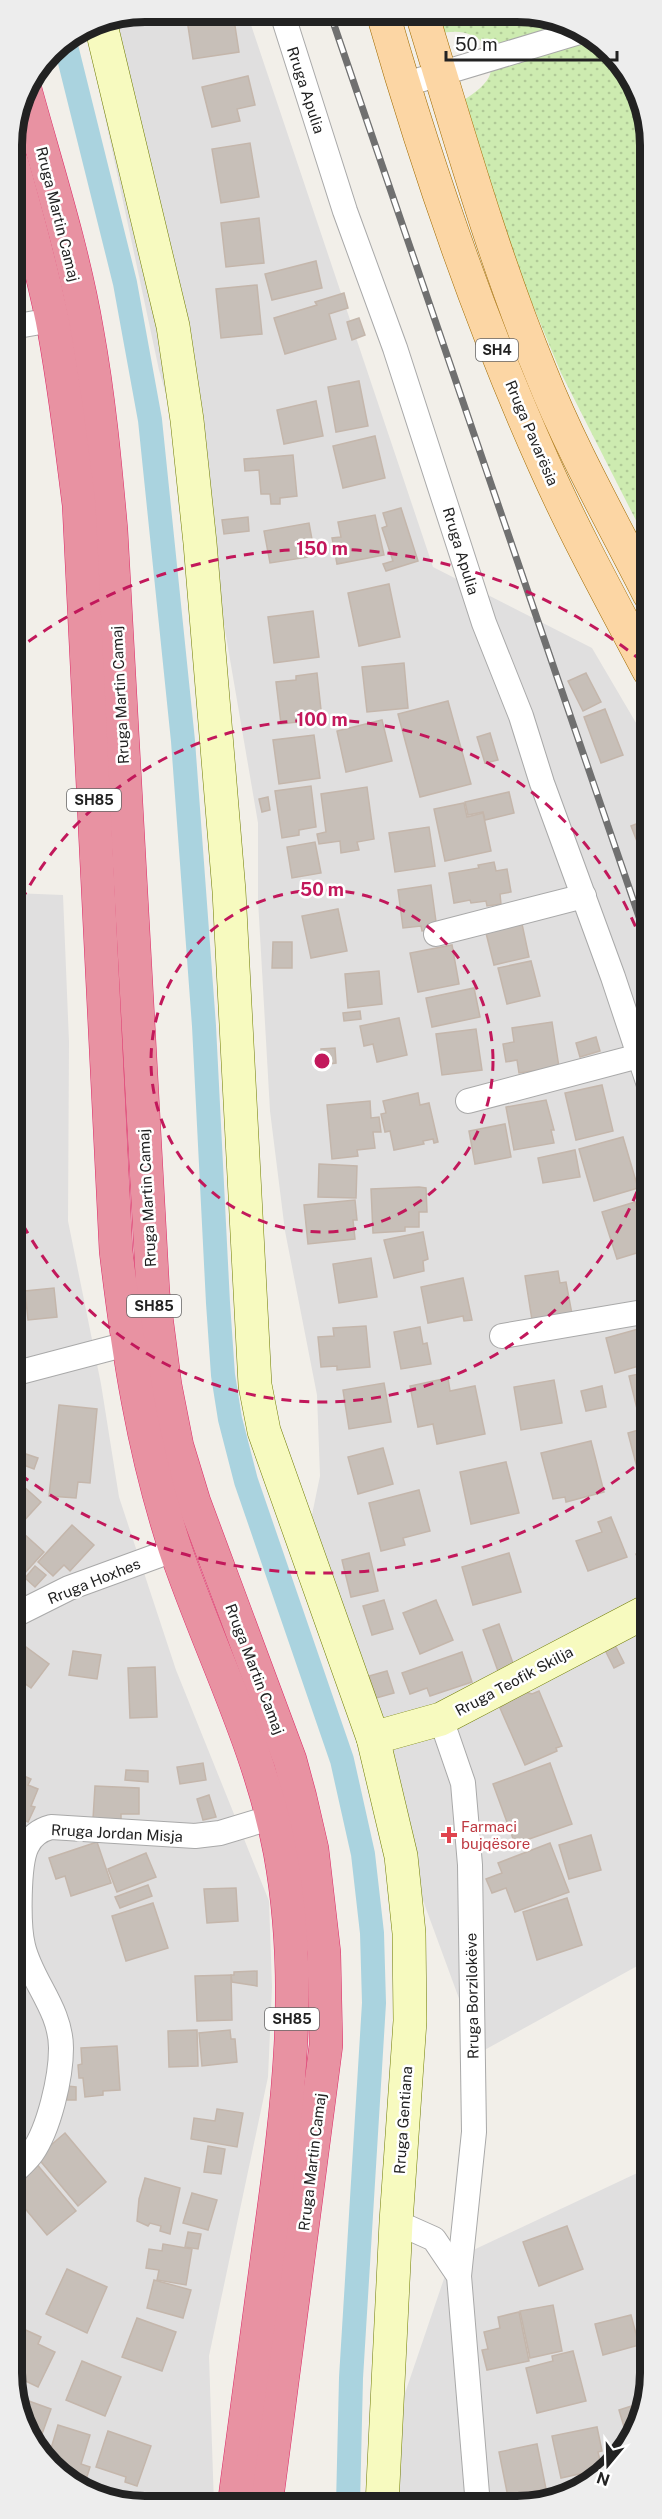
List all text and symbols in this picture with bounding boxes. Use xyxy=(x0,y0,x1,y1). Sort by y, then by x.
scale bar xyxy=(446,24,617,62)
text: 50 m xyxy=(455,34,498,55)
street label: Rruga Apulia xyxy=(284,44,328,136)
street label: Rruga Martin Camaj xyxy=(33,145,83,283)
road number: SH4 xyxy=(476,339,518,361)
street label: Rruga Pavarësia xyxy=(502,378,562,488)
street label: Rruga Apulia xyxy=(440,505,482,597)
text: 150 m xyxy=(296,538,348,559)
street label: Rruga Martin Camaj xyxy=(108,625,132,765)
text: 100 m xyxy=(296,709,348,730)
road number: SH85 xyxy=(67,789,121,811)
text: 50 m xyxy=(300,879,344,900)
centre of rings xyxy=(312,1051,332,1071)
street label: Rruga Martin Camaj xyxy=(135,1128,159,1268)
road number: SH85 xyxy=(127,1295,181,1317)
street label: Rruga Hoxhes xyxy=(45,1555,143,1607)
street label: Rruga Martin Camaj xyxy=(222,1601,288,1737)
street label: Rruga Teofik Skilja xyxy=(452,1643,576,1719)
place label: Farmaci bujqësore xyxy=(461,1818,530,1852)
street label: Rruga Jordan Misja xyxy=(51,1821,183,1845)
marker: Farmaci bujqësore xyxy=(442,1828,456,1842)
street label: Rruga Borzilokëve xyxy=(462,1933,482,2059)
road number: SH85 xyxy=(265,2008,319,2030)
street label: Rruga Gentiana xyxy=(391,2065,415,2175)
street label: Rruga Martin Camaj xyxy=(295,2092,329,2232)
north arrow xyxy=(578,2435,638,2495)
text: N xyxy=(594,2468,612,2490)

